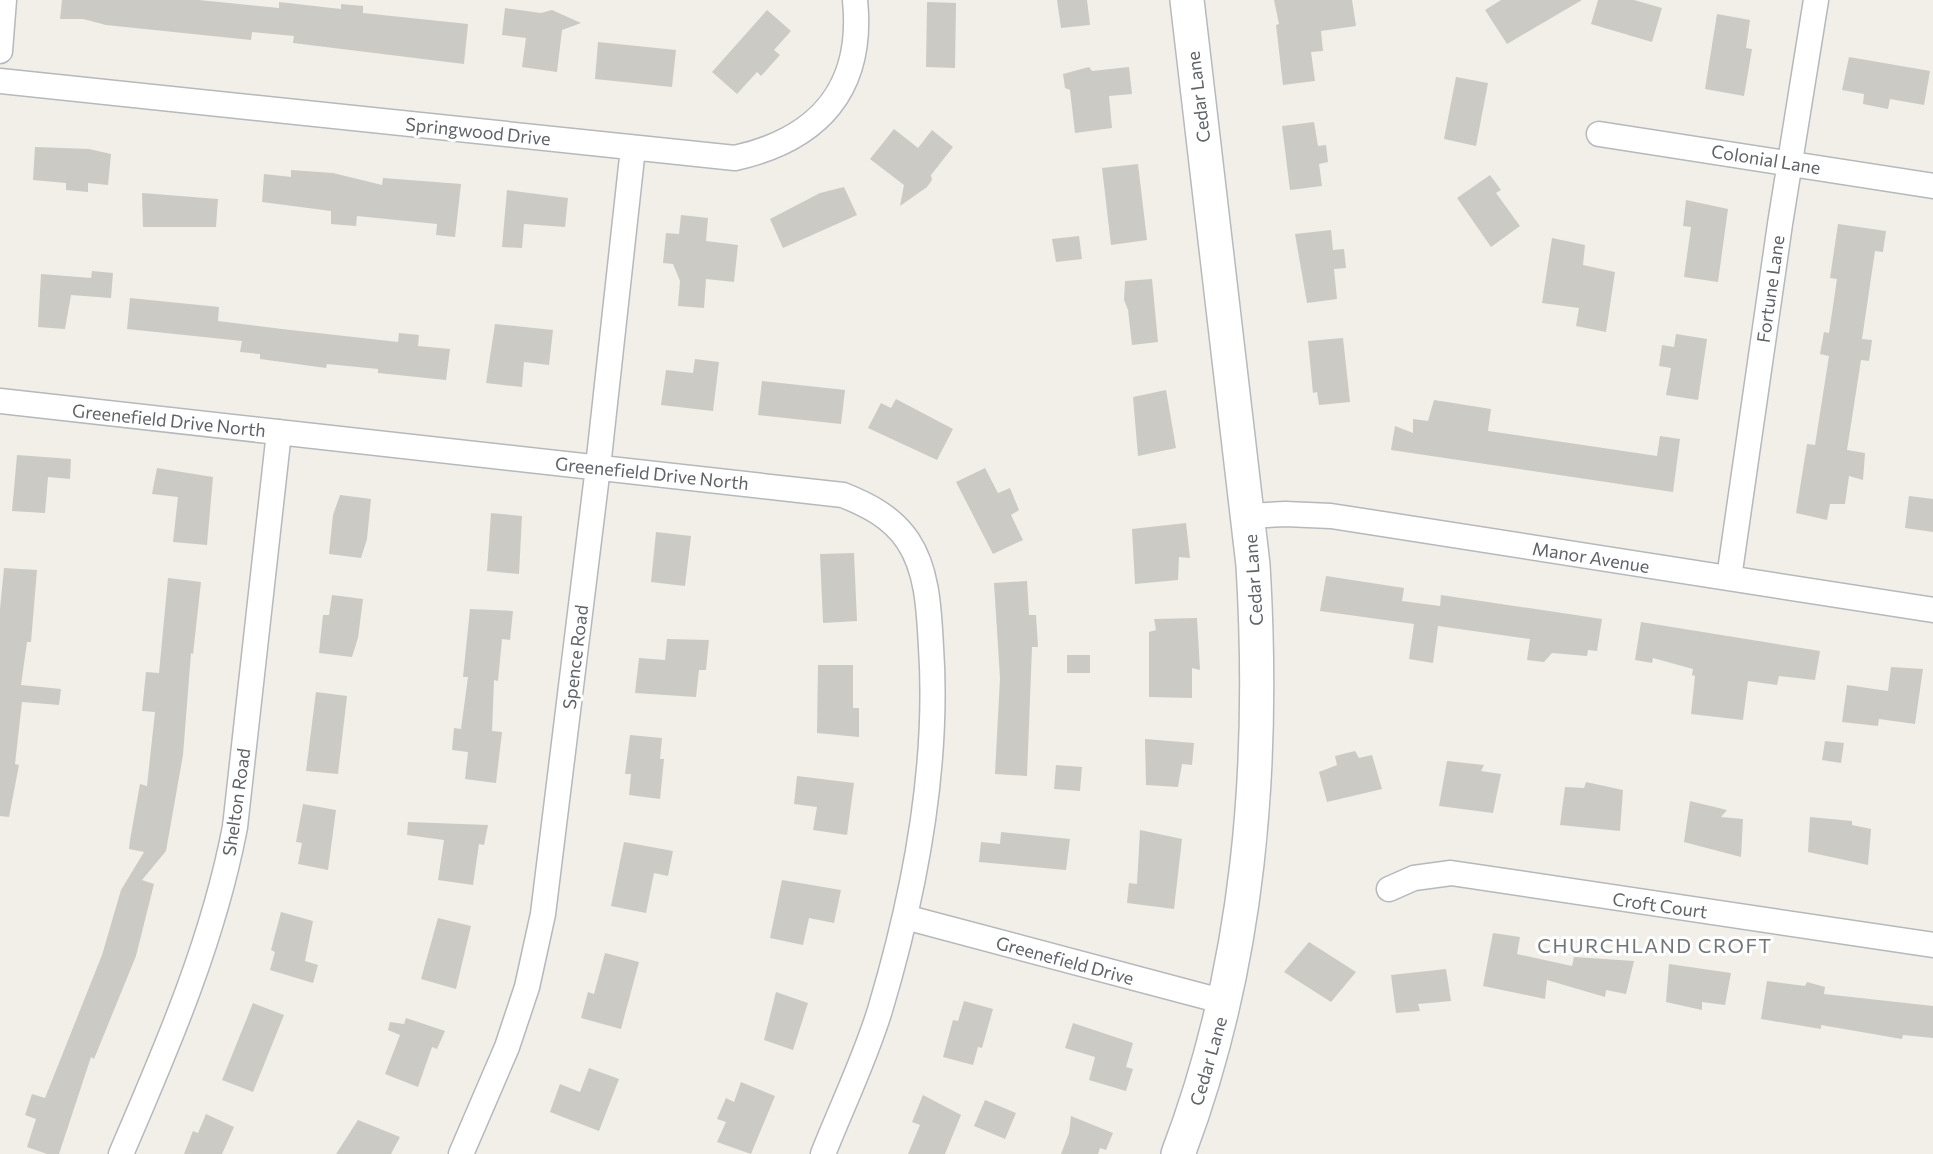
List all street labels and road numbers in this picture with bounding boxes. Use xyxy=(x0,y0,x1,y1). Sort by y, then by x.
street label: Cedar Lane xyxy=(1181,50,1215,144)
street label: Springwood Drive xyxy=(404,112,552,150)
street label: Colonial Lane xyxy=(1710,140,1822,178)
street label: Fortune Lane xyxy=(1752,234,1788,344)
street label: Greenefield Drive North xyxy=(71,399,267,441)
street label: Greenefield Drive North xyxy=(554,452,750,494)
street label: Cedar Lane xyxy=(1239,533,1267,627)
street label: Manor Avenue xyxy=(1531,537,1651,577)
street label: Spence Road xyxy=(558,604,592,710)
street label: Shelton Road xyxy=(218,747,254,857)
street label: Croft Court xyxy=(1611,887,1709,923)
street label: Greenefield Drive xyxy=(994,931,1136,989)
street label: Cedar Lane xyxy=(1185,1014,1231,1108)

